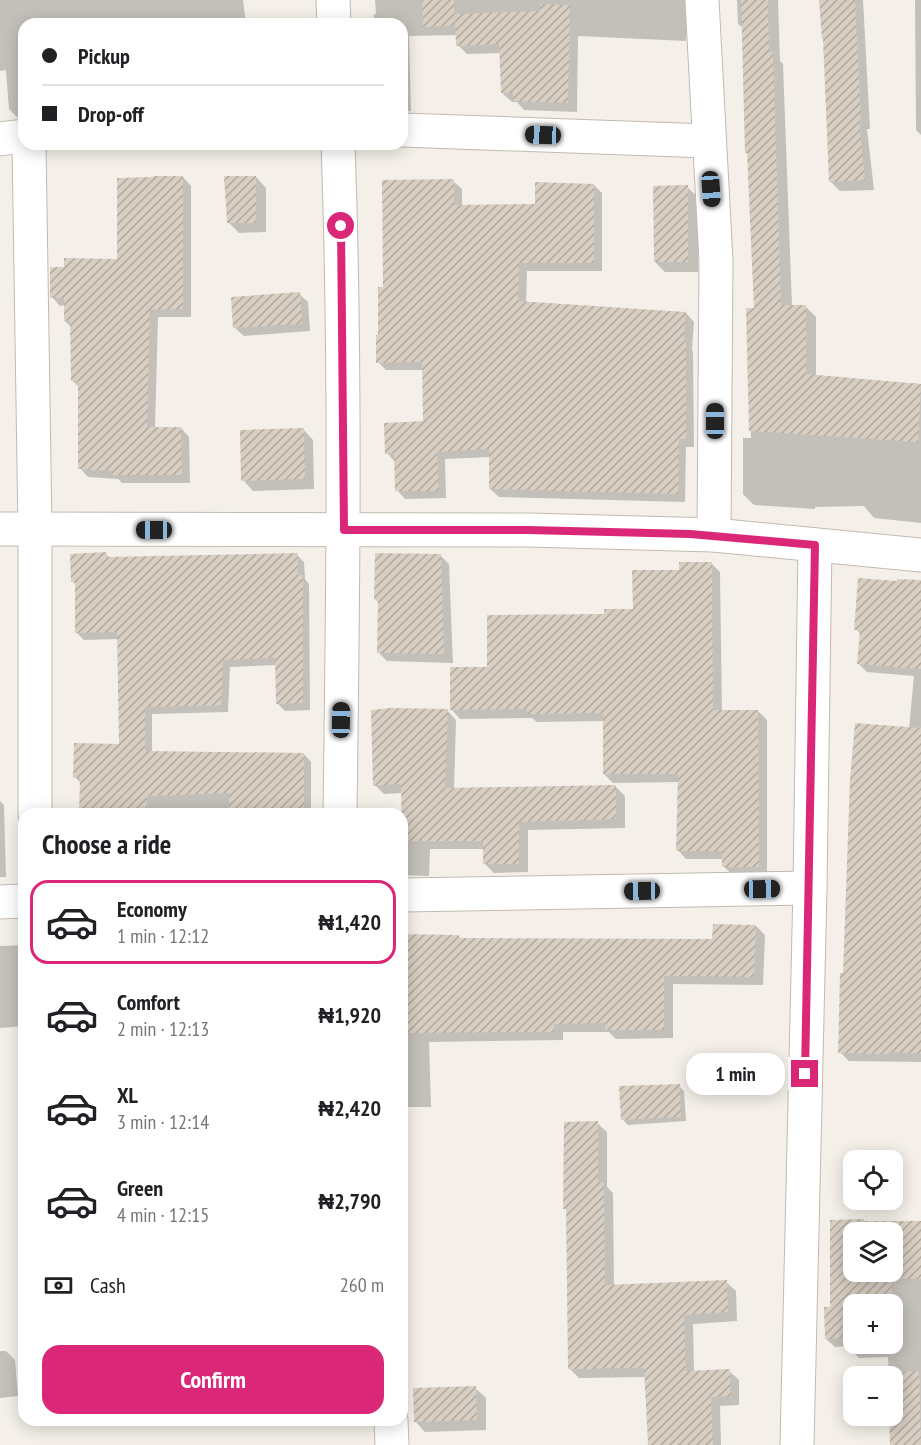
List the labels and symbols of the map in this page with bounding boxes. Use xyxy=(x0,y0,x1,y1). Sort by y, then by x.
car xyxy=(525,125,561,145)
car xyxy=(701,170,721,208)
route start xyxy=(327,212,354,239)
car xyxy=(706,403,724,439)
car xyxy=(136,521,172,539)
car xyxy=(332,702,350,738)
car xyxy=(744,880,780,898)
car xyxy=(624,882,660,900)
callout: 1 min xyxy=(685,1053,784,1095)
route end xyxy=(791,1060,818,1087)

